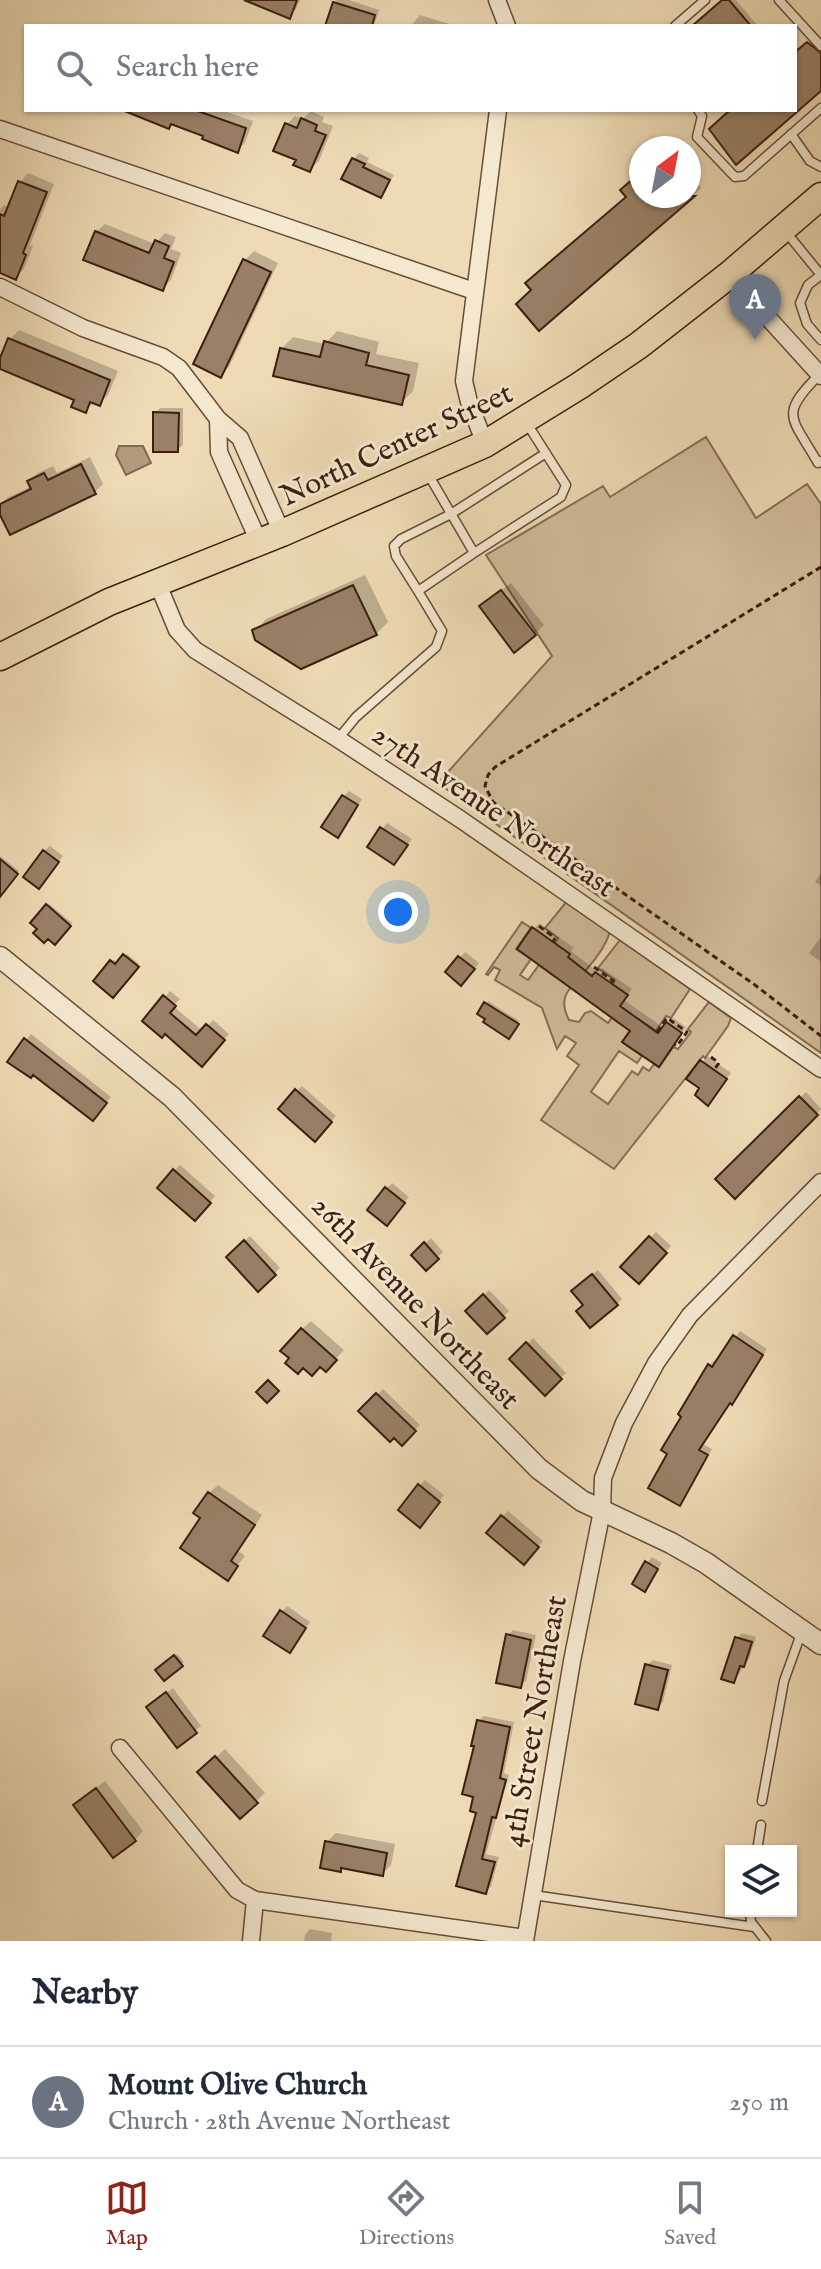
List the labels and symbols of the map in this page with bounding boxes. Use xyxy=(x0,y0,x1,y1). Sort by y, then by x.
north arrow xyxy=(629,136,701,208)
pin: A xyxy=(729,274,781,340)
street label: North Center Street xyxy=(274,375,519,516)
street label: 27th Avenue Northeast xyxy=(364,716,622,907)
your location xyxy=(378,892,418,932)
street label: 26th Avenue Northeast xyxy=(302,1188,527,1419)
street label: 4th Street Northeast xyxy=(495,1593,577,1850)

